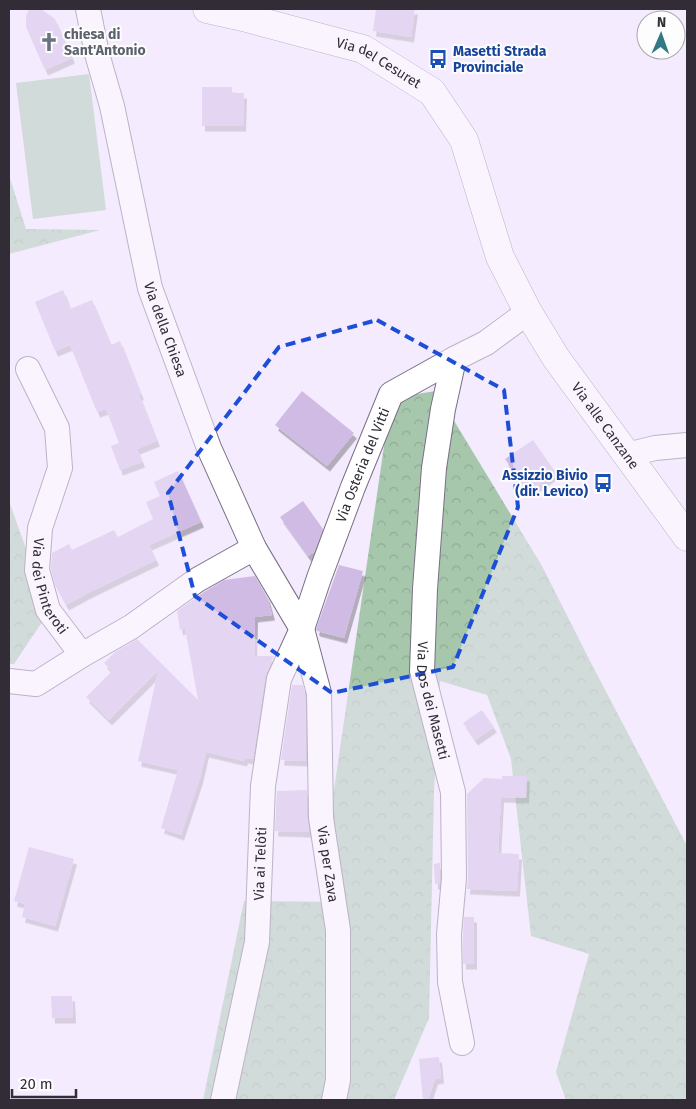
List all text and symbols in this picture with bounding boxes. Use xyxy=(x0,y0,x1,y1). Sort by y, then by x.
north arrow xyxy=(636,10,686,60)
text: N xyxy=(656,14,666,31)
place label: chiesa di Sant'Antonio xyxy=(64,26,146,59)
church icon: chiesa di Sant'Antonio xyxy=(38,31,60,53)
street label: Via del Cesuret xyxy=(334,34,425,92)
place label: Masetti Strada Provinciale xyxy=(453,43,547,76)
bus stop icon: Masetti Strada Provinciale xyxy=(427,48,449,70)
street label: Via della Chiesa xyxy=(140,280,191,379)
street label: Via alle Canzane xyxy=(568,379,643,472)
street label: Via Osteria del Vitti xyxy=(332,405,393,525)
place label: Assizzio Bivio (dir. Levico) xyxy=(501,467,588,500)
bus stop icon: Assizzio Bivio (dir. Levico) xyxy=(592,472,614,494)
street label: Via dei Pinteroti xyxy=(29,537,72,638)
street label: Via Dos dei Masetti xyxy=(413,641,453,761)
street label: Via per Zava xyxy=(314,825,342,903)
street label: Via ai Telòti xyxy=(250,827,270,901)
scale bar xyxy=(12,1066,76,1098)
text: 20 m xyxy=(20,1075,53,1093)

